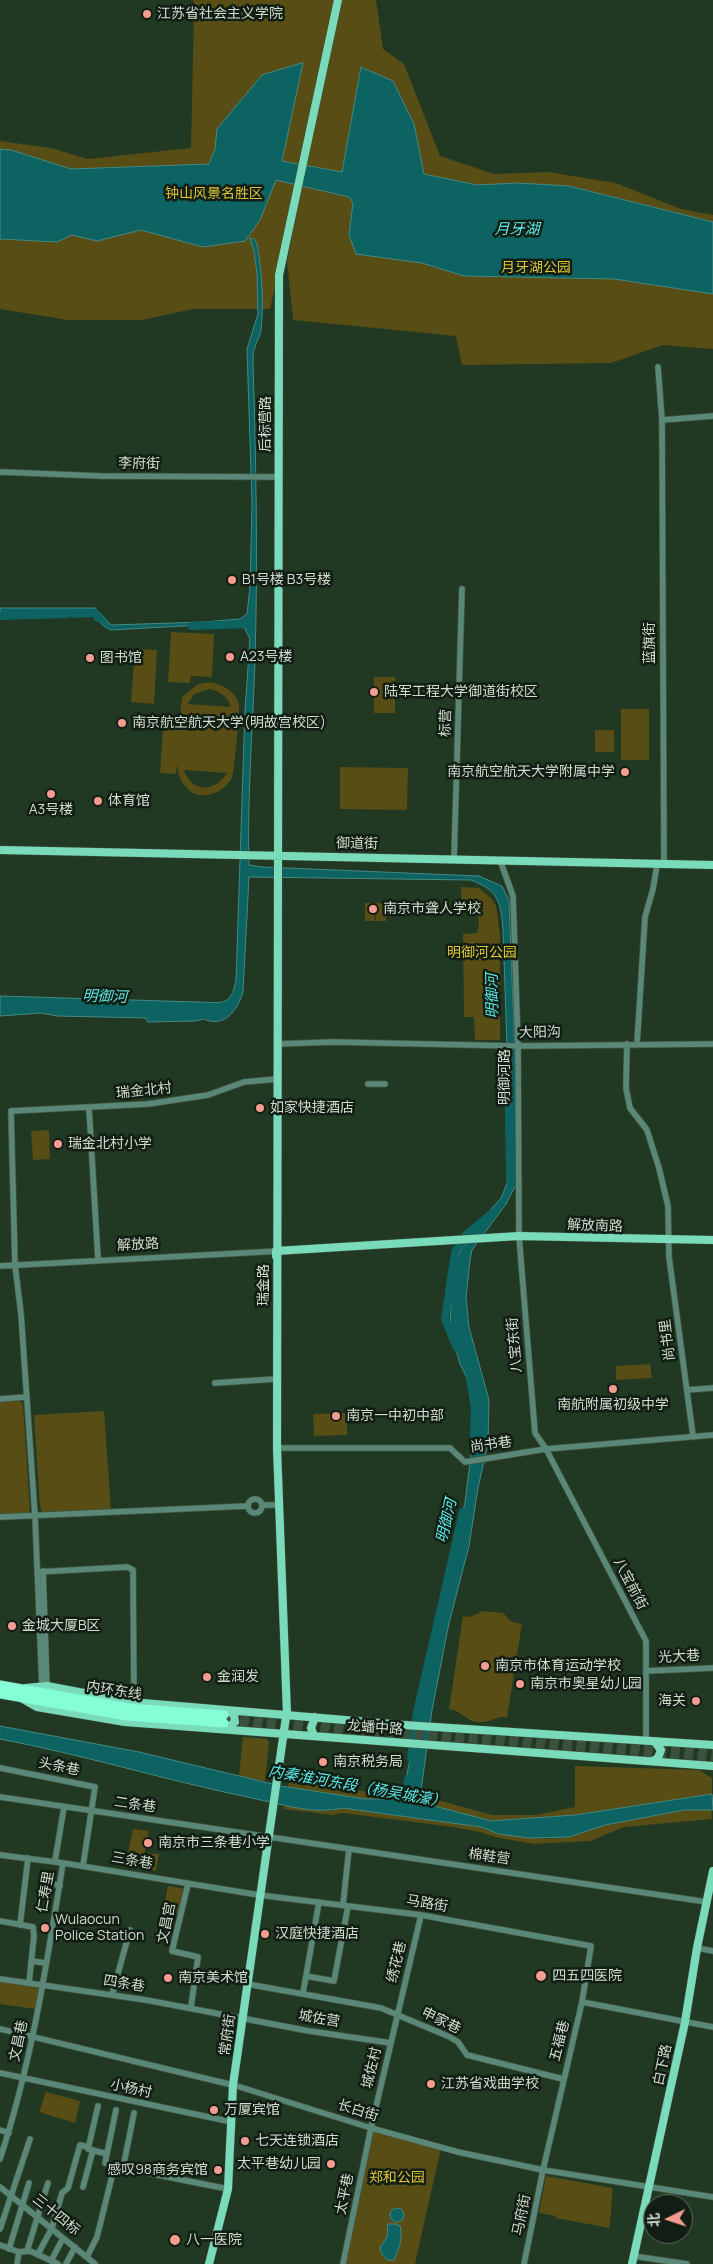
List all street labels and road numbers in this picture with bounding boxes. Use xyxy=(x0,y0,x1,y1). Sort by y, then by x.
street label: 后标营路 xyxy=(258,396,274,452)
street label: 李府街 xyxy=(118,455,160,473)
street label: 蓝旗街 xyxy=(642,622,658,664)
street label: 标营 xyxy=(437,709,455,737)
street label: 御道街 xyxy=(336,835,378,853)
street label: 大阳沟 xyxy=(519,1024,561,1042)
street label: 明御河路 xyxy=(497,1049,513,1105)
street label: 瑞金北村 xyxy=(115,1080,173,1102)
street label: 解放南路 xyxy=(567,1217,623,1235)
street label: 解放路 xyxy=(117,1236,159,1254)
street label: 瑞金路 xyxy=(256,1264,272,1306)
street label: 八宝东街 xyxy=(504,1316,526,1374)
street label: 尚书里 xyxy=(657,1318,679,1362)
street label: 尚书巷 xyxy=(469,1434,513,1456)
street label: 八宝前街 xyxy=(609,1555,651,1613)
street label: 光大巷 xyxy=(658,1648,700,1666)
street label: 内环东线 xyxy=(85,1678,143,1704)
street label: 龙蟠中路 xyxy=(346,1718,404,1738)
street label: 头条巷 xyxy=(37,1755,81,1779)
street label: 二条巷 xyxy=(113,1794,157,1816)
street label: 棉鞋营 xyxy=(467,1846,511,1868)
street label: 三条巷 xyxy=(110,1849,154,1873)
street label: 仁寿里 xyxy=(34,1870,58,1914)
street label: 马路街 xyxy=(405,1892,449,1916)
street label: 文昌宫 xyxy=(155,1901,179,1945)
street label: 绣花巷 xyxy=(384,1940,410,1984)
street label: 四条巷 xyxy=(102,1972,146,1996)
street label: 申家巷 xyxy=(418,2004,464,2038)
street label: 城佐营 xyxy=(297,2007,341,2031)
street label: 常府街 xyxy=(217,2013,239,2057)
street label: 文昌巷 xyxy=(6,2019,32,2063)
street label: 五福巷 xyxy=(547,2019,573,2063)
street label: 白下路 xyxy=(650,2043,676,2087)
street label: 城佐村 xyxy=(359,2046,385,2090)
street label: 小杨村 xyxy=(109,2076,153,2102)
street label: 长白街 xyxy=(335,2097,381,2125)
street label: 太平巷 xyxy=(333,2172,357,2216)
street label: 三十四标 xyxy=(29,2191,83,2239)
street label: 马府街 xyxy=(510,2193,534,2237)

